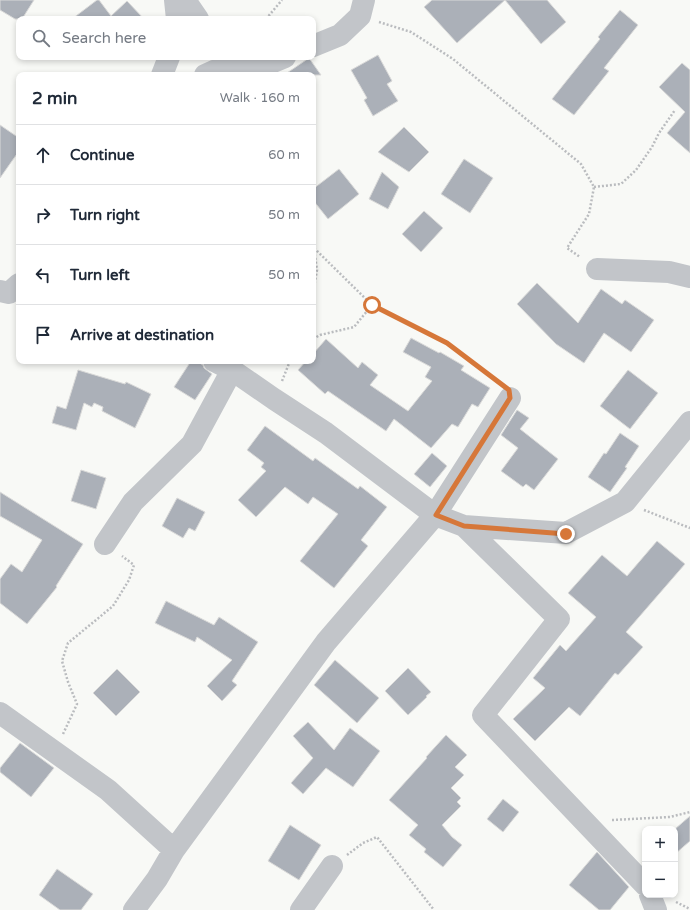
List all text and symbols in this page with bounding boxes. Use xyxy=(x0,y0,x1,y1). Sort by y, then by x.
search box xyxy=(16,16,316,60)
icon: search xyxy=(30,27,52,49)
text: Search here xyxy=(62,29,146,47)
text: 2 min xyxy=(32,88,77,109)
text: Walk · 160 m xyxy=(220,90,300,106)
icon: ahead xyxy=(32,144,54,166)
text: Continue xyxy=(70,146,134,164)
text: 60 m xyxy=(268,147,300,163)
icon: right xyxy=(32,204,54,226)
text: Turn right xyxy=(70,206,140,224)
text: 50 m xyxy=(268,207,300,223)
icon: left xyxy=(32,264,54,286)
text: Turn left xyxy=(70,266,130,284)
text: 50 m xyxy=(268,267,300,283)
route start xyxy=(363,296,381,314)
icon: arrive xyxy=(32,324,54,346)
text: Arrive at destination xyxy=(70,326,214,344)
route end xyxy=(557,525,575,543)
map controls xyxy=(642,826,678,898)
button: + xyxy=(642,826,678,862)
button: − xyxy=(642,862,678,898)

